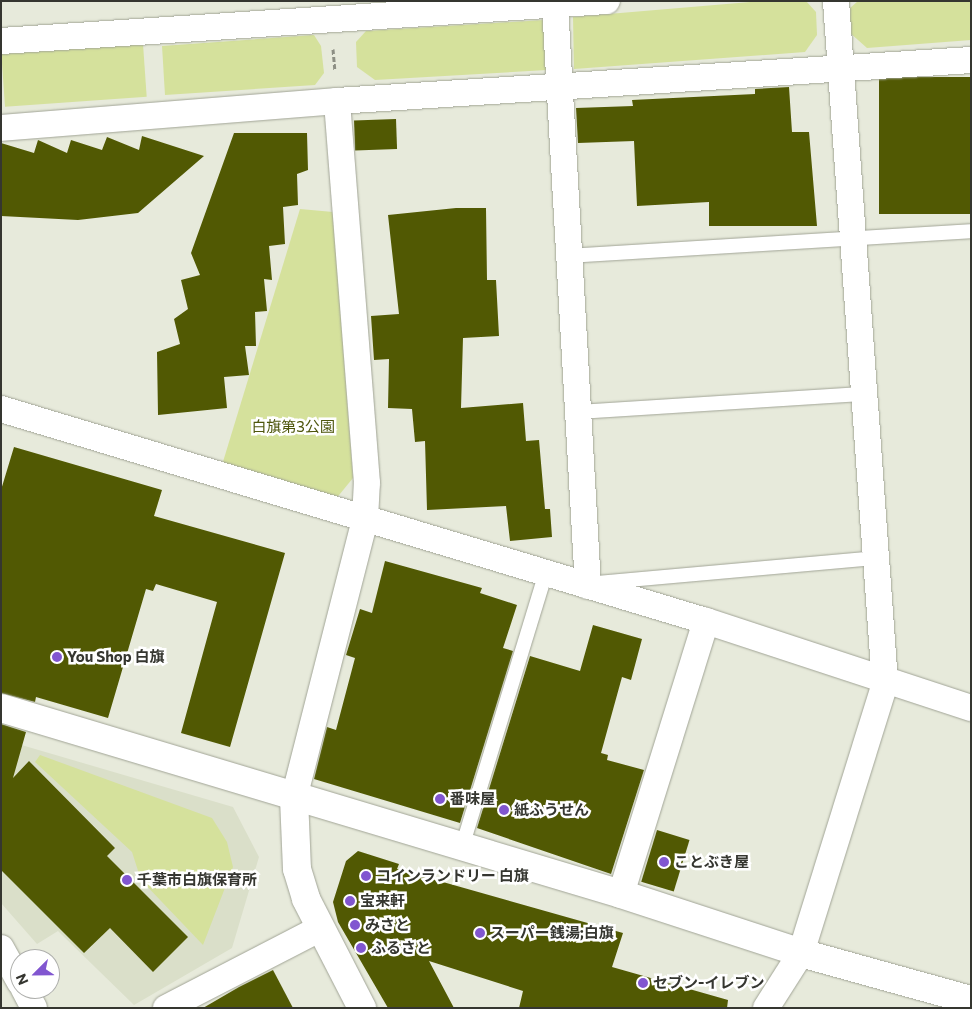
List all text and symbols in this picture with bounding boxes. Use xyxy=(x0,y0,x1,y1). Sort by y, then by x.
park label: 白旗第3公園 xyxy=(251,418,335,436)
place label: You Shop 白旗 xyxy=(67,648,165,666)
marker: You Shop 白旗 xyxy=(51,651,63,663)
place label: 番味屋 xyxy=(450,790,495,808)
marker: 番味屋 xyxy=(434,793,446,805)
place label: 紙ふうせん xyxy=(514,801,589,819)
marker: 紙ふうせん xyxy=(498,804,510,816)
place label: ことぶき屋 xyxy=(674,853,749,871)
marker: ことぶき屋 xyxy=(658,856,670,868)
place label: コインランドリー 白旗 xyxy=(376,867,529,885)
marker: コインランドリー 白旗 xyxy=(360,870,372,882)
place label: 千葉市白旗保育所 xyxy=(137,871,257,889)
marker: 千葉市白旗保育所 xyxy=(121,874,133,886)
place label: 宝来軒 xyxy=(360,892,405,910)
marker: 宝来軒 xyxy=(344,895,356,907)
place label: みさと xyxy=(365,916,410,934)
marker: みさと xyxy=(349,919,361,931)
place label: スーパー銭湯;白旗 xyxy=(490,924,614,942)
marker: スーパー銭湯;白旗 xyxy=(474,927,486,939)
place label: ふるさと xyxy=(371,939,431,957)
marker: ふるさと xyxy=(355,942,367,954)
north arrow xyxy=(10,949,60,999)
text: N xyxy=(12,972,32,988)
place label: セブン-イレブン xyxy=(653,974,764,992)
marker: セブン-イレブン xyxy=(637,977,649,989)

